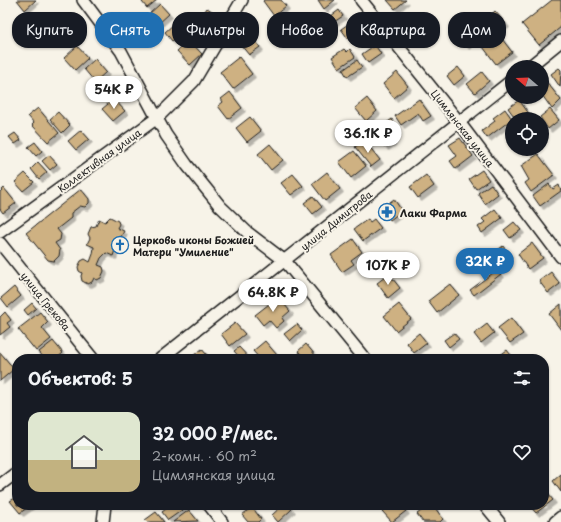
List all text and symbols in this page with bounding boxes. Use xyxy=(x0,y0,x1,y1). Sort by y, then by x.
chip: Купить xyxy=(12,12,87,48)
chip: Снять xyxy=(95,12,164,48)
chip: Фильтры xyxy=(172,12,259,48)
chip: Новое xyxy=(267,12,338,48)
chip: Квартира xyxy=(346,12,440,48)
chip: Дом xyxy=(448,12,506,48)
north arrow xyxy=(505,60,549,104)
map controls xyxy=(505,60,549,156)
pin: 54K ₽ xyxy=(86,76,142,110)
text: 54K ₽ xyxy=(94,79,134,98)
street label: Цимлянская улица xyxy=(428,86,498,170)
button: locate xyxy=(505,112,549,156)
pin: 36.1K ₽ xyxy=(331,120,405,154)
text: 36.1K ₽ xyxy=(344,123,392,142)
street label: Коллективная улица xyxy=(54,124,144,195)
street label: улица Димитрова xyxy=(297,186,376,254)
pharmacy icon: Лаки Фарма xyxy=(377,202,397,222)
place label: Лаки Фарма xyxy=(400,205,467,220)
place label: Церковь иконы Божией Матери "Умиление" xyxy=(133,232,254,259)
church icon: Церковь иконы Божией Матери "Умиление" xyxy=(110,235,130,255)
pin: 32K ₽ xyxy=(457,248,513,282)
text: 32K ₽ xyxy=(465,251,505,270)
pin: 107K ₽ xyxy=(355,252,421,286)
text: 107K ₽ xyxy=(366,255,410,274)
street label: улица Грекова xyxy=(18,269,75,334)
pin: 64.8K ₽ xyxy=(236,279,310,313)
text: 64.8K ₽ xyxy=(247,282,299,301)
text: Объектов: 5 xyxy=(28,365,133,391)
icon: filters xyxy=(511,367,533,389)
text: 32 000 ₽/мес. xyxy=(152,420,278,446)
icon: home xyxy=(60,428,108,476)
icon: heart xyxy=(511,441,533,463)
text: 2-комн. · 60 m² xyxy=(152,446,257,465)
text: Цимлянская улица xyxy=(152,465,275,484)

